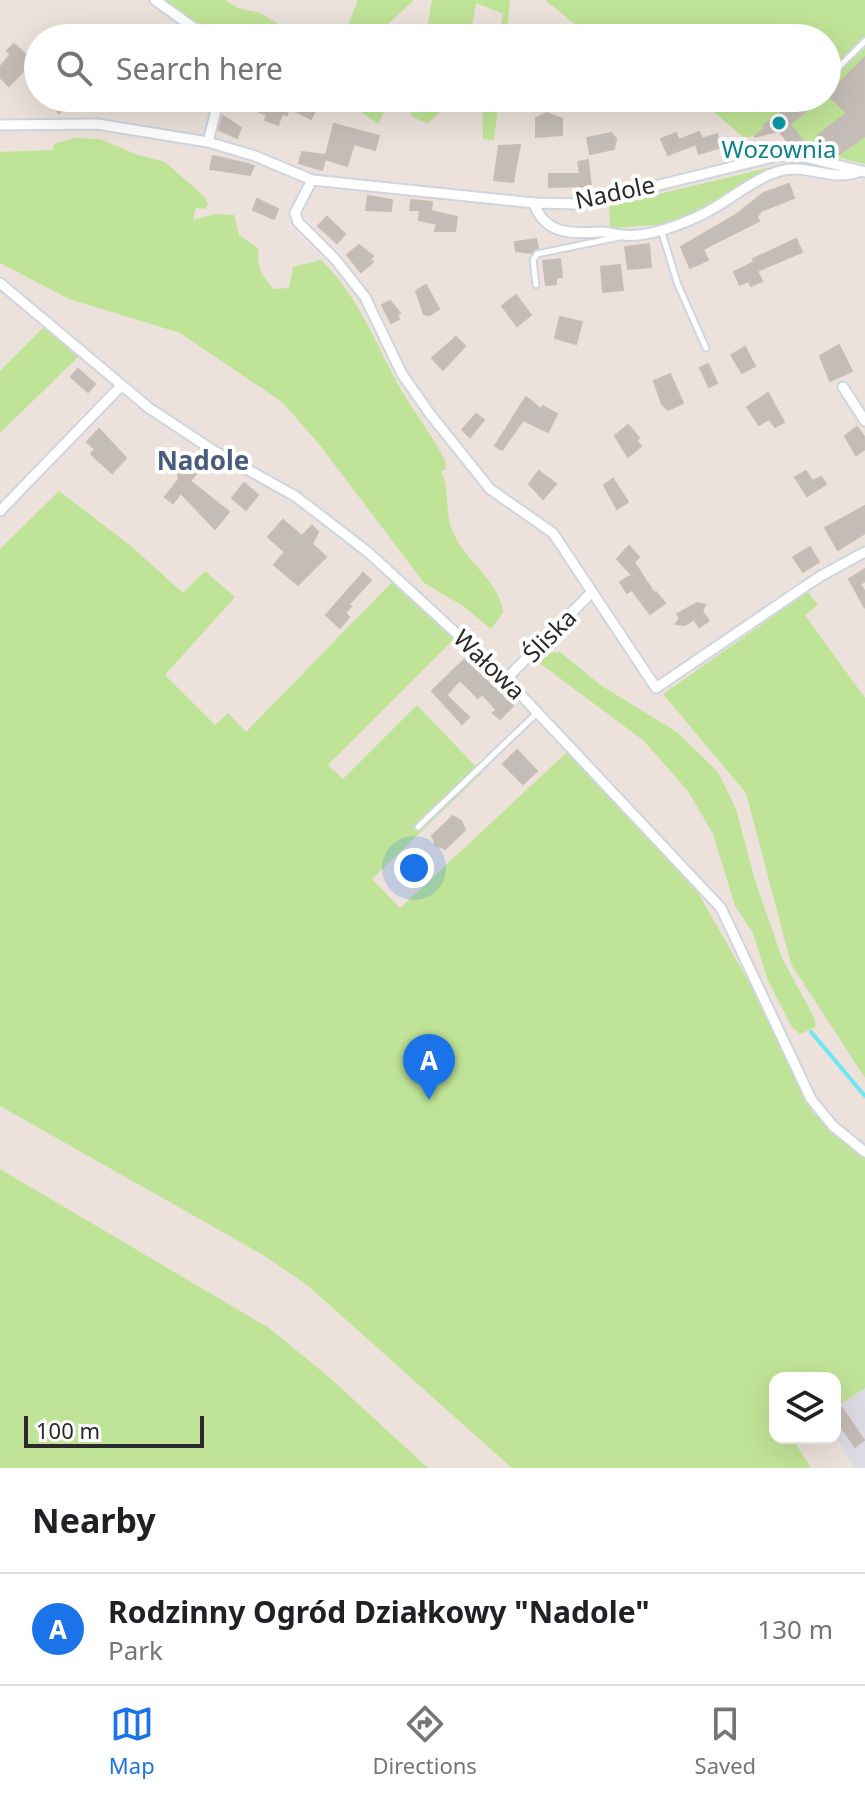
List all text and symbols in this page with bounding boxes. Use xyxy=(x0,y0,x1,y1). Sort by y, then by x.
search box xyxy=(24,24,841,112)
icon: search xyxy=(52,46,96,90)
text: Search here xyxy=(116,48,283,89)
marker: Wozownia xyxy=(770,114,788,132)
place label: Wozownia xyxy=(722,132,836,165)
street label: Nadole xyxy=(572,167,658,216)
district label: Nadole xyxy=(157,442,249,478)
street label: Śliska xyxy=(515,601,583,669)
street label: Wałowa xyxy=(447,622,533,706)
your location xyxy=(394,848,434,888)
pin: A xyxy=(403,1034,455,1100)
map controls xyxy=(769,1372,841,1444)
button: layers xyxy=(769,1372,841,1444)
scale bar xyxy=(24,1412,204,1448)
text: 100 m xyxy=(36,1415,100,1445)
text: Nearby xyxy=(32,1497,156,1543)
text: Rodzinny Ogród Działkowy "Nadole" xyxy=(108,1591,650,1632)
text: A xyxy=(49,1611,67,1647)
text: 130 m xyxy=(757,1611,833,1647)
text: Park xyxy=(108,1632,163,1668)
tab: Map xyxy=(109,1702,155,1780)
tab: Directions xyxy=(372,1702,477,1780)
tab: Saved xyxy=(695,1702,756,1780)

